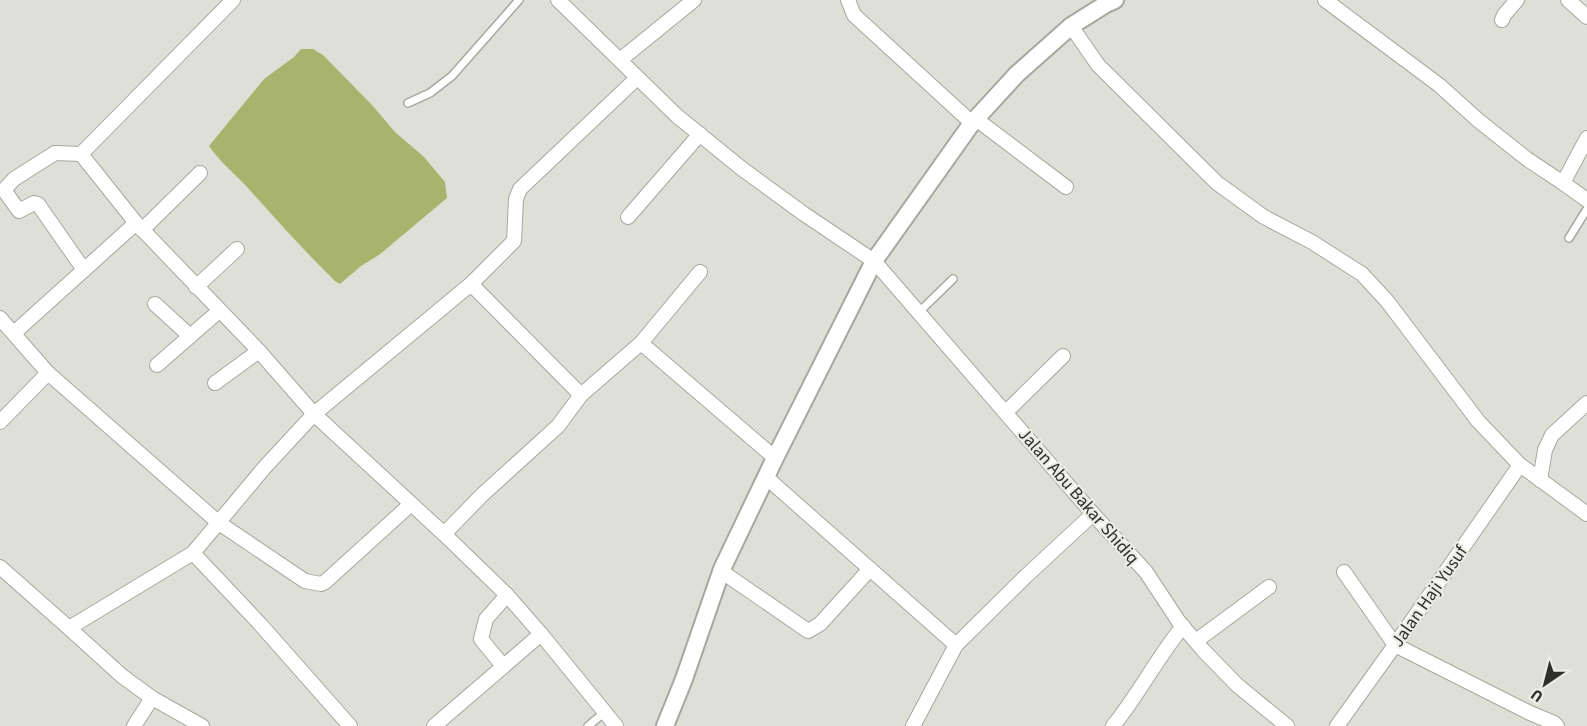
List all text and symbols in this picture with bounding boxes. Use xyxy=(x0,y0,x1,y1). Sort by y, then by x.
street label: Jalan Abu Bakar Shidiq xyxy=(1012,423,1145,570)
street label: Jalan Haji Yusuf xyxy=(1385,540,1474,652)
north arrow xyxy=(1515,654,1575,714)
text: U xyxy=(1526,683,1548,708)

